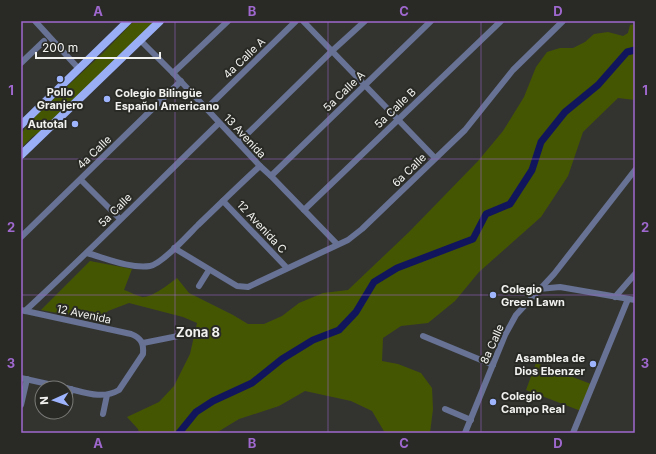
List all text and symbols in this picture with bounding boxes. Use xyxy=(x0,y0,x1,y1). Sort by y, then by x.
text: A xyxy=(93,3,103,19)
text: B xyxy=(248,3,257,19)
text: C xyxy=(399,3,409,19)
text: D xyxy=(553,3,563,19)
scale bar xyxy=(36,34,160,60)
street label: 4a Calle A xyxy=(220,34,268,81)
text: 200 m xyxy=(42,40,78,55)
street label: 5a Calle A xyxy=(320,67,368,114)
marker: Pollo Granjero xyxy=(55,74,65,84)
text: 1 xyxy=(8,82,14,98)
text: 1 xyxy=(642,82,648,98)
place label: Pollo Granjero xyxy=(37,85,83,112)
street label: 5a Calle B xyxy=(371,85,419,131)
place label: Colegio Bilingüe Español Americano xyxy=(115,86,220,113)
marker: Colegio Bilingüe Español Americano xyxy=(102,94,112,104)
street label: 13 Avenida xyxy=(221,111,269,161)
place label: Autotal xyxy=(28,117,67,131)
marker: Autotal xyxy=(70,119,80,129)
street label: 4a Calle xyxy=(74,132,114,172)
street label: 6a Calle xyxy=(389,150,429,190)
street label: 5a Calle xyxy=(95,190,135,230)
street label: 12 Avenida C xyxy=(234,198,290,256)
text: 2 xyxy=(7,219,15,235)
text: 2 xyxy=(641,219,649,235)
place label: Colegio Green Lawn xyxy=(501,282,565,309)
marker: Colegio Green Lawn xyxy=(488,290,498,300)
street label: 12 Avenida xyxy=(55,301,113,327)
street label: 8a Calle xyxy=(477,322,507,366)
district label: Zona 8 xyxy=(176,324,220,340)
place label: Asamblea de Dios Ebenzer xyxy=(514,351,586,378)
text: 3 xyxy=(7,355,15,371)
text: 3 xyxy=(641,355,649,371)
marker: Asamblea de Dios Ebenzer xyxy=(588,359,598,369)
north arrow xyxy=(34,380,74,420)
place label: Colegio Campo Real xyxy=(501,389,565,416)
text: N xyxy=(37,396,51,405)
marker: Colegio Campo Real xyxy=(488,397,498,407)
text: A xyxy=(93,435,103,451)
text: B xyxy=(248,435,257,451)
text: C xyxy=(399,435,409,451)
text: D xyxy=(553,435,563,451)

